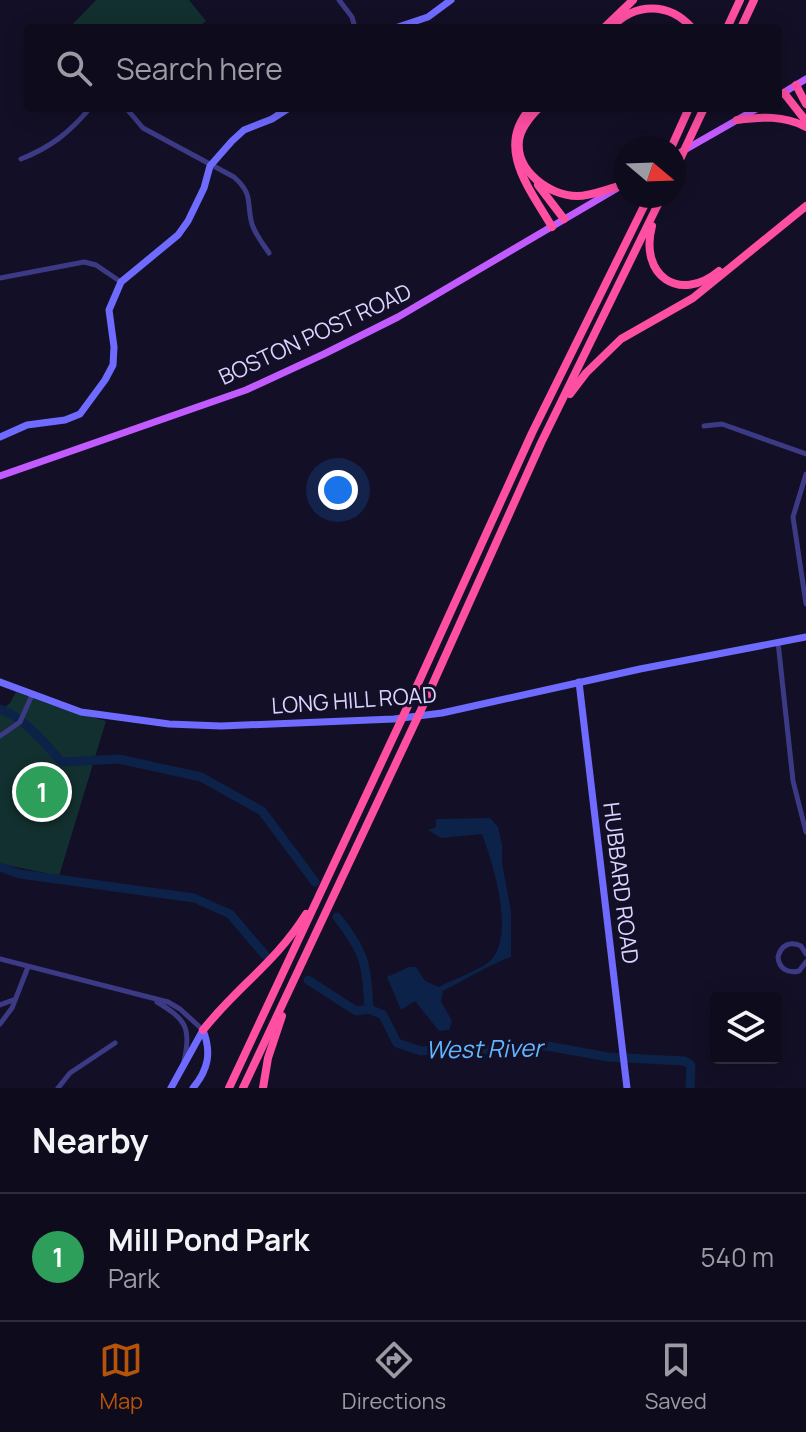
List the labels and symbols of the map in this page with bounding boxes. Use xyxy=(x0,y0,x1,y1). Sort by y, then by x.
north arrow xyxy=(614,136,686,208)
street label: BOSTON POST ROAD xyxy=(214,276,416,392)
your location xyxy=(318,470,358,510)
street label: LONG HILL ROAD xyxy=(270,679,438,721)
pin: 1 xyxy=(16,762,68,822)
street label: HUBBARD ROAD xyxy=(596,801,646,965)
water label: West River xyxy=(425,1030,546,1066)

